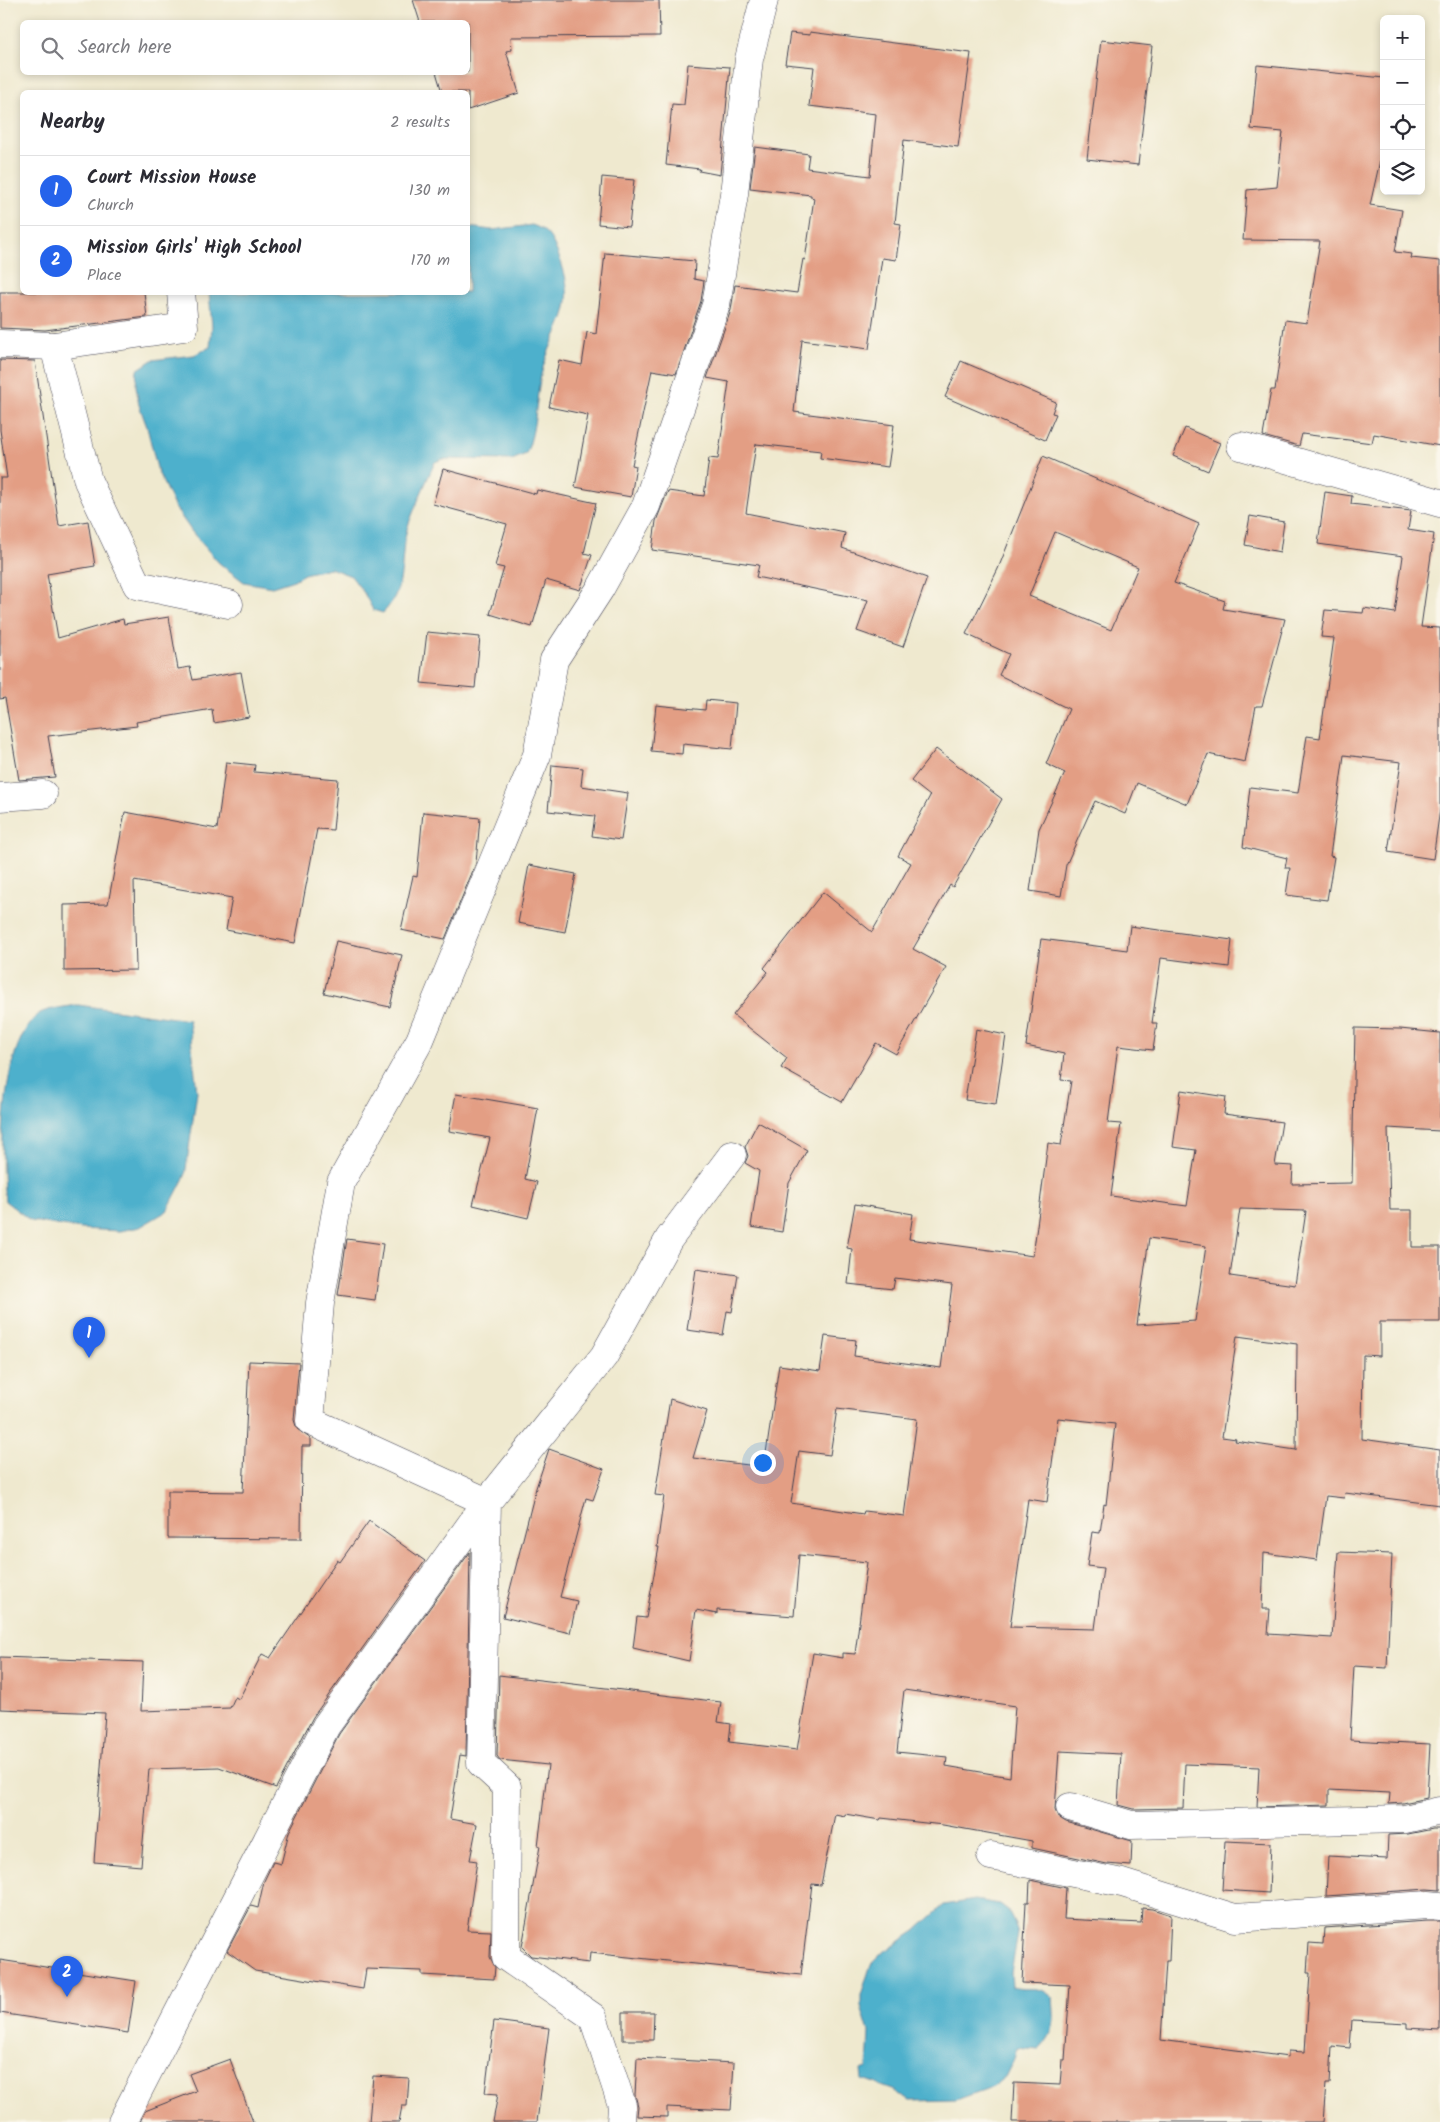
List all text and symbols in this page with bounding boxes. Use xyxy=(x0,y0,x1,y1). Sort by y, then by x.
map controls xyxy=(1380,15,1425,195)
button: + xyxy=(1380,15,1425,60)
search box xyxy=(20,20,470,75)
text: Search here xyxy=(78,33,172,63)
icon: search xyxy=(38,34,66,62)
button: − xyxy=(1380,60,1425,105)
button: locate xyxy=(1380,105,1425,150)
text: Nearby xyxy=(40,106,105,139)
text: 2 results xyxy=(390,110,450,135)
button: layers xyxy=(1380,150,1425,195)
text: Court Mission House xyxy=(87,163,256,193)
text: 1 xyxy=(54,178,58,203)
text: 130 m xyxy=(409,178,450,203)
text: Church xyxy=(87,193,134,218)
text: Mission Girls' High School xyxy=(87,233,301,263)
text: 2 xyxy=(51,248,61,273)
text: 170 m xyxy=(410,248,450,273)
text: Place xyxy=(87,263,121,288)
pin: 1 xyxy=(73,1317,105,1358)
your location xyxy=(750,1450,776,1476)
pin: 2 xyxy=(51,1956,83,1997)

